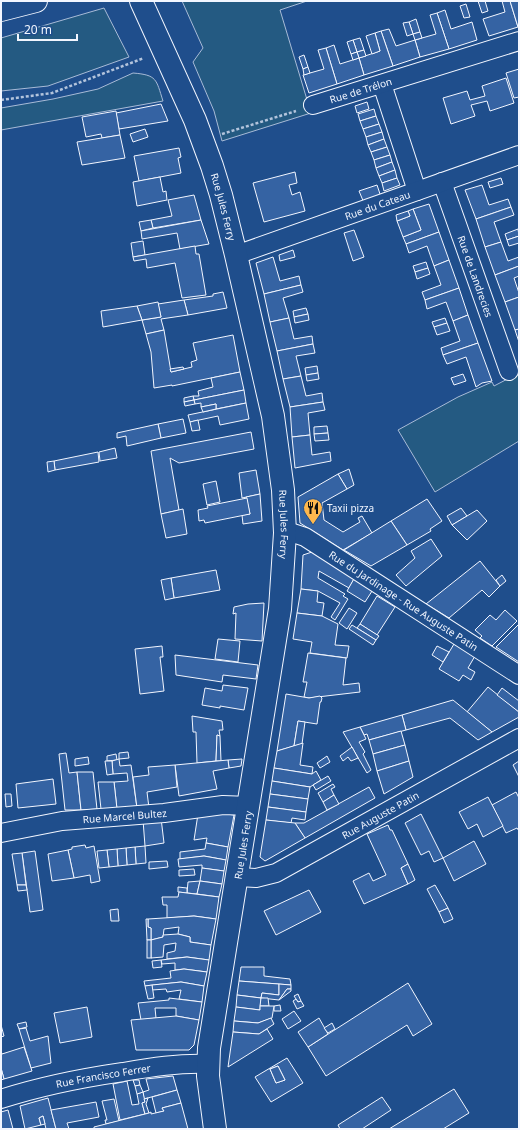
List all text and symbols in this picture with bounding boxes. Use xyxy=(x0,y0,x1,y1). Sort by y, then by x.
scale bar xyxy=(18,16,77,42)
text: 20 m xyxy=(24,21,52,38)
street label: Rue de Trélon xyxy=(328,74,394,106)
street label: Rue Jules Ferry xyxy=(208,171,239,243)
street label: Rue du Cateau xyxy=(343,187,412,223)
street label: Rue de Landrecies xyxy=(454,234,496,319)
street label: Rue Jules Ferry xyxy=(276,489,292,560)
restaurant icon: Taxii pizza xyxy=(302,497,324,525)
place label: Taxii pizza xyxy=(327,501,374,515)
street label: Rue du Jardinage - Rue Auguste Patin xyxy=(326,547,481,654)
street label: Rue Auguste Patin xyxy=(339,788,421,842)
street label: Rue Marcel Bultez xyxy=(82,806,168,826)
street label: Rue Jules Ferry xyxy=(231,809,255,880)
street label: Rue Francisco Ferrer xyxy=(55,1061,152,1091)

